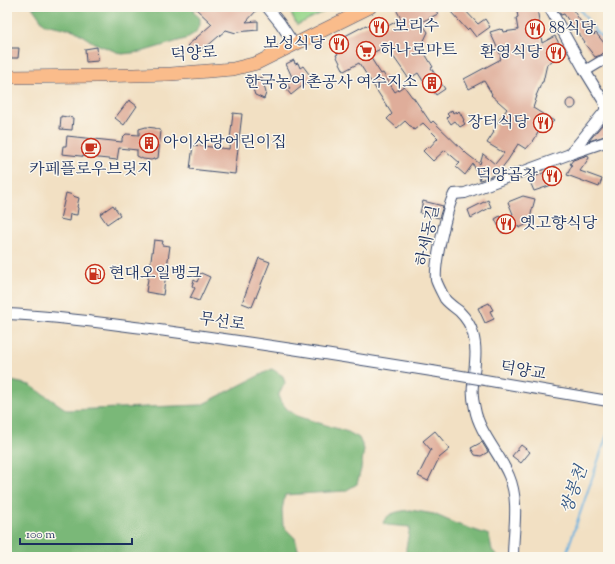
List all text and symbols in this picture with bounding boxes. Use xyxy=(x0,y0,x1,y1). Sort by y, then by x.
restaurant icon: 보리수 xyxy=(368,16,390,38)
place label: 보리수 xyxy=(393,16,439,39)
restaurant icon: 88식당 xyxy=(524,18,546,40)
place label: 88식당 xyxy=(549,18,596,41)
place label: 보성식당 xyxy=(263,33,326,56)
restaurant icon: 보성식당 xyxy=(328,33,350,55)
supermarket icon: 하나로마트 xyxy=(355,40,377,62)
place label: 하나로마트 xyxy=(380,40,458,63)
street label: 덕양로 xyxy=(170,42,218,68)
place label: 환영식당 xyxy=(480,42,543,65)
restaurant icon: 환영식당 xyxy=(545,42,567,64)
place label: 한국농어촌공사 여수지소 xyxy=(245,72,418,95)
building icon: 한국농어촌공사 여수지소 xyxy=(421,72,443,94)
place label: 장터식당 xyxy=(467,112,530,135)
restaurant icon: 장터식당 xyxy=(532,112,554,134)
building icon: 아이사랑어린이집 xyxy=(138,132,160,154)
place label: 아이사랑어린이집 xyxy=(163,132,287,155)
cafe icon: 카페플로우브릿지 xyxy=(80,137,102,159)
place label: 카페플로우브릿지 xyxy=(29,159,153,182)
place label: 덕양곱창 xyxy=(476,165,539,188)
restaurant icon: 덕양곱창 xyxy=(541,165,563,187)
street label: 하세동길 xyxy=(412,203,446,269)
restaurant icon: 옛고향식당 xyxy=(495,213,517,235)
place label: 옛고향식당 xyxy=(520,213,598,236)
fuel station icon: 현대오일뱅크 xyxy=(84,263,106,285)
place label: 현대오일뱅크 xyxy=(109,263,202,286)
street label: 무선로 xyxy=(197,308,247,338)
street label: 덕양교 xyxy=(498,357,548,387)
water label: 쌍봉천 xyxy=(556,461,595,517)
scale bar xyxy=(20,520,132,546)
text: 100 m xyxy=(26,526,55,544)

